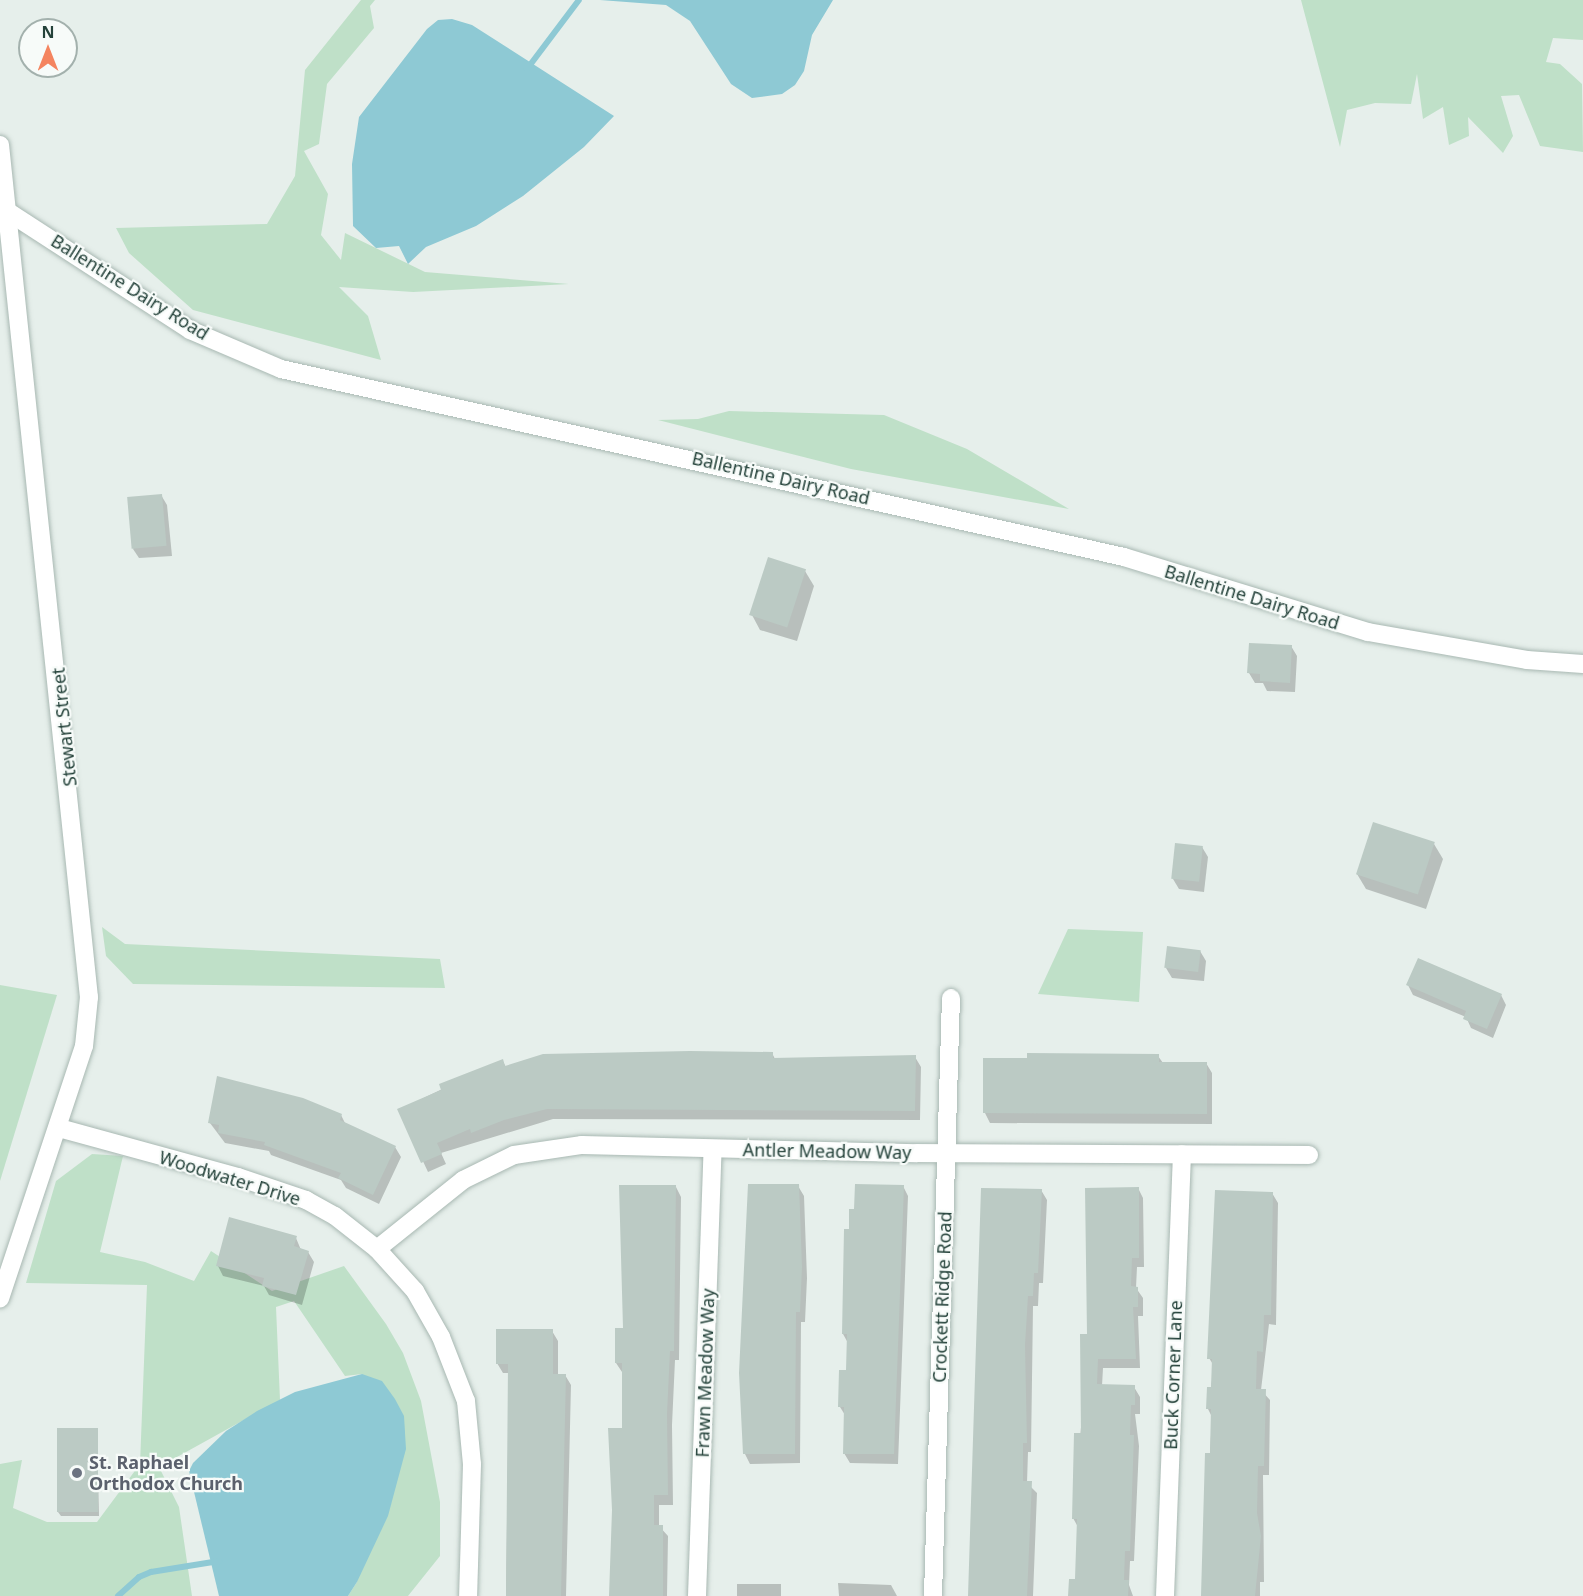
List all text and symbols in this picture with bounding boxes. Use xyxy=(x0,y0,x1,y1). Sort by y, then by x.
north arrow xyxy=(18,18,78,78)
text: N xyxy=(41,21,55,43)
street label: Ballentine Dairy Road xyxy=(47,230,213,344)
street label: Ballentine Dairy Road xyxy=(690,447,872,509)
street label: Ballentine Dairy Road xyxy=(1162,560,1342,634)
street label: Stewart Street xyxy=(47,667,81,787)
street label: Antler Meadow Way xyxy=(742,1139,912,1163)
street label: Woodwater Drive xyxy=(157,1146,303,1210)
street label: Crockett Ridge Road xyxy=(928,1211,956,1383)
street label: Frawn Meadow Way xyxy=(691,1288,719,1458)
street label: Buck Corner Lane xyxy=(1160,1300,1186,1450)
place label: St. Raphael Orthodox Church xyxy=(89,1452,243,1494)
marker: St. Raphael Orthodox Church xyxy=(70,1466,84,1480)

